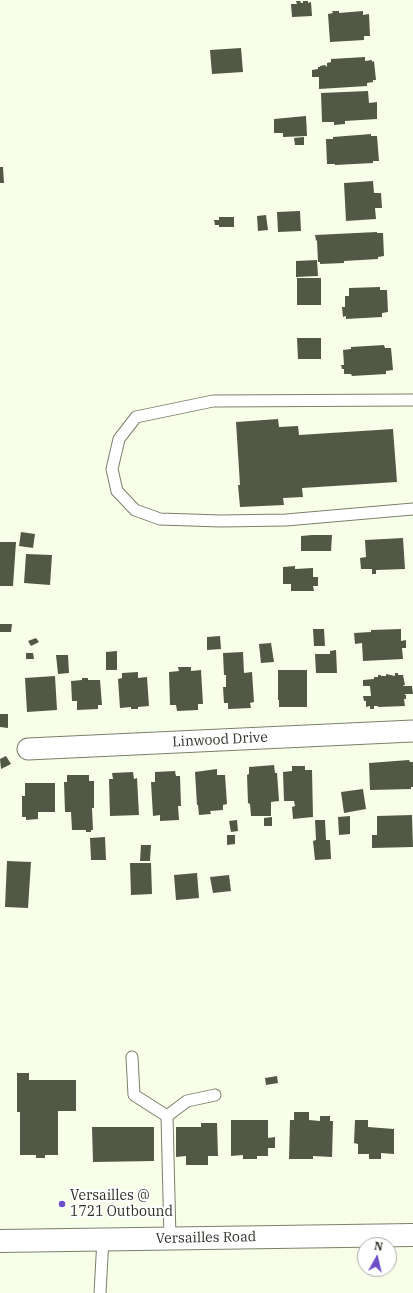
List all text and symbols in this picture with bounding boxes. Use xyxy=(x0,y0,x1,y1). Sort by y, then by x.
street label: Linwood Drive xyxy=(172,729,268,751)
place label: Versailles @ 1721 Outbound xyxy=(70,1188,173,1220)
marker: Versailles @ 1721 Outbound xyxy=(57,1199,67,1209)
street label: Versailles Road xyxy=(156,1229,256,1247)
north arrow xyxy=(357,1237,397,1277)
text: N xyxy=(373,1239,384,1254)

